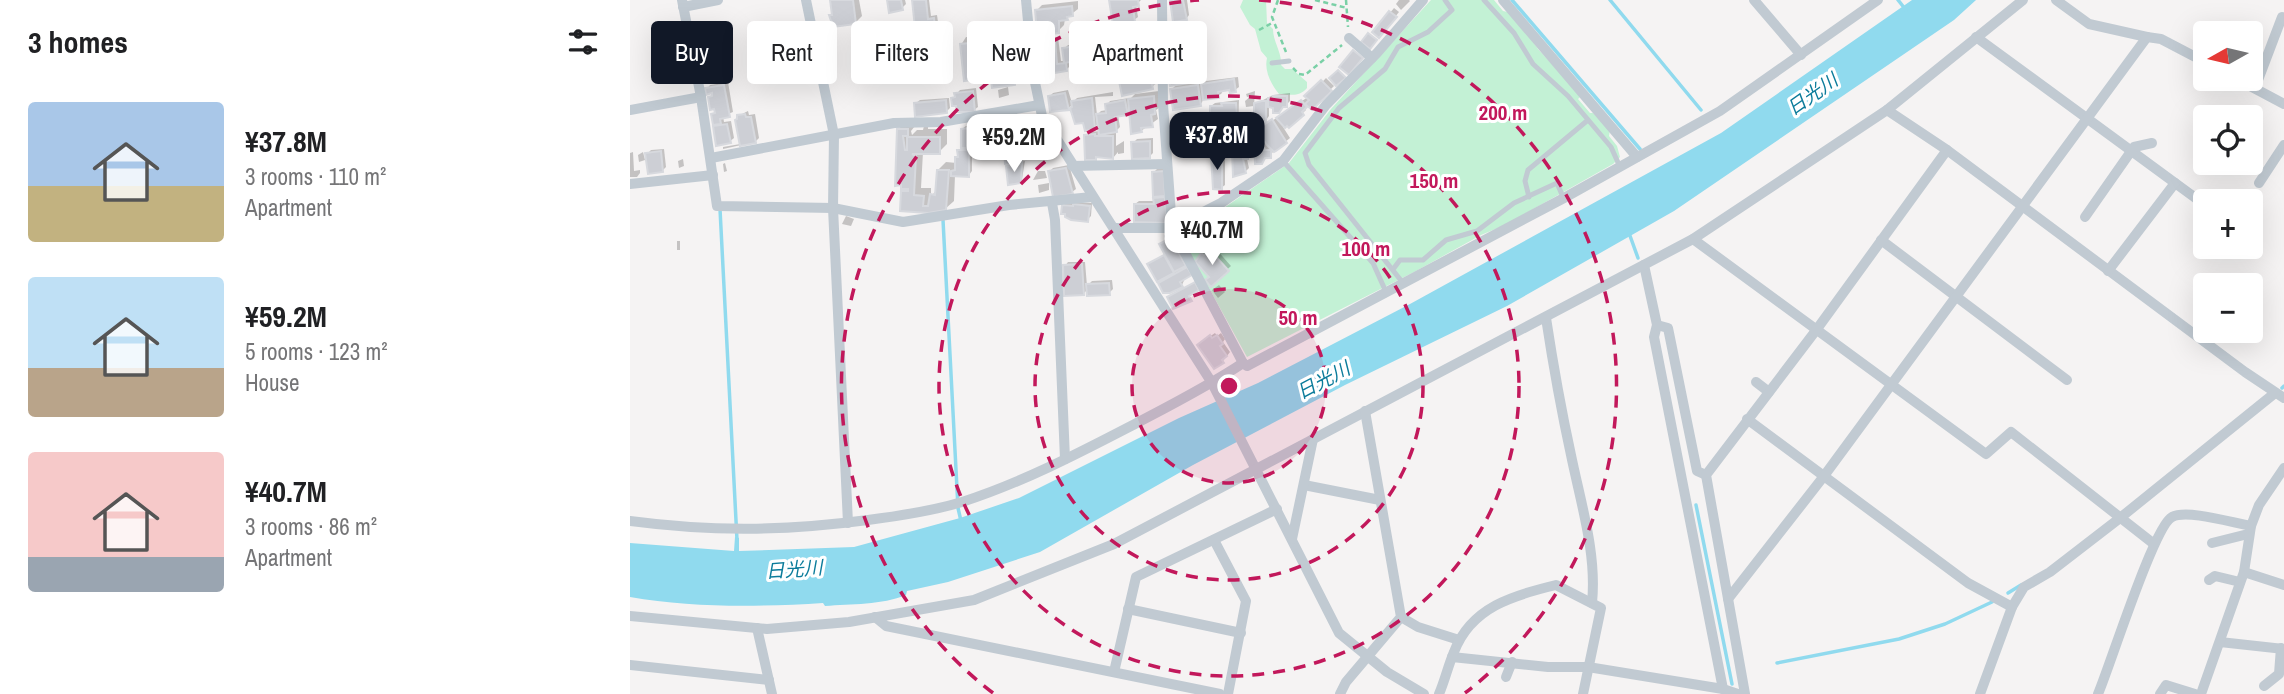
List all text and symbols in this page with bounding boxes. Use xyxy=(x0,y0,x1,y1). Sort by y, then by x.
chip: Buy xyxy=(651,21,733,84)
chip: Rent xyxy=(747,21,837,84)
chip: Filters xyxy=(851,21,953,84)
chip: New xyxy=(967,21,1055,84)
chip: Apartment xyxy=(1069,21,1207,84)
north arrow xyxy=(2193,21,2263,91)
map controls xyxy=(2193,21,2263,343)
text: 3 homes xyxy=(28,22,128,62)
icon: filters xyxy=(564,23,602,61)
water label: 日光川 xyxy=(1781,66,1844,121)
text: 200 m xyxy=(1479,98,1527,127)
button: locate xyxy=(2193,105,2263,175)
pin: ¥37.8M xyxy=(1160,113,1274,172)
pin: ¥59.2M xyxy=(957,114,1071,174)
text: ¥37.8M xyxy=(1186,119,1248,150)
text: ¥37.8M xyxy=(245,121,327,161)
text: ¥59.2M xyxy=(983,121,1045,152)
icon: home xyxy=(84,130,168,214)
text: 3 rooms · 110 m² xyxy=(245,161,386,192)
text: 150 m xyxy=(1410,166,1458,195)
button: + xyxy=(2193,189,2263,259)
text: Apartment xyxy=(245,192,332,223)
pin: ¥40.7M xyxy=(1155,208,1269,267)
text: ¥40.7M xyxy=(1181,214,1243,245)
text: 100 m xyxy=(1342,234,1390,263)
button: − xyxy=(2193,273,2263,343)
text: ¥59.2M xyxy=(245,296,327,336)
text: 50 m xyxy=(1278,303,1318,332)
icon: home xyxy=(84,305,168,389)
text: 5 rooms · 123 m² xyxy=(245,336,388,367)
water label: 日光川 xyxy=(1292,354,1356,405)
text: House xyxy=(245,367,300,398)
centre of rings xyxy=(1217,374,1241,398)
text: ¥40.7M xyxy=(245,471,327,511)
icon: home xyxy=(84,480,168,564)
text: 3 rooms · 86 m² xyxy=(245,511,377,542)
text: Apartment xyxy=(245,542,332,573)
water label: 日光川 xyxy=(765,554,825,584)

